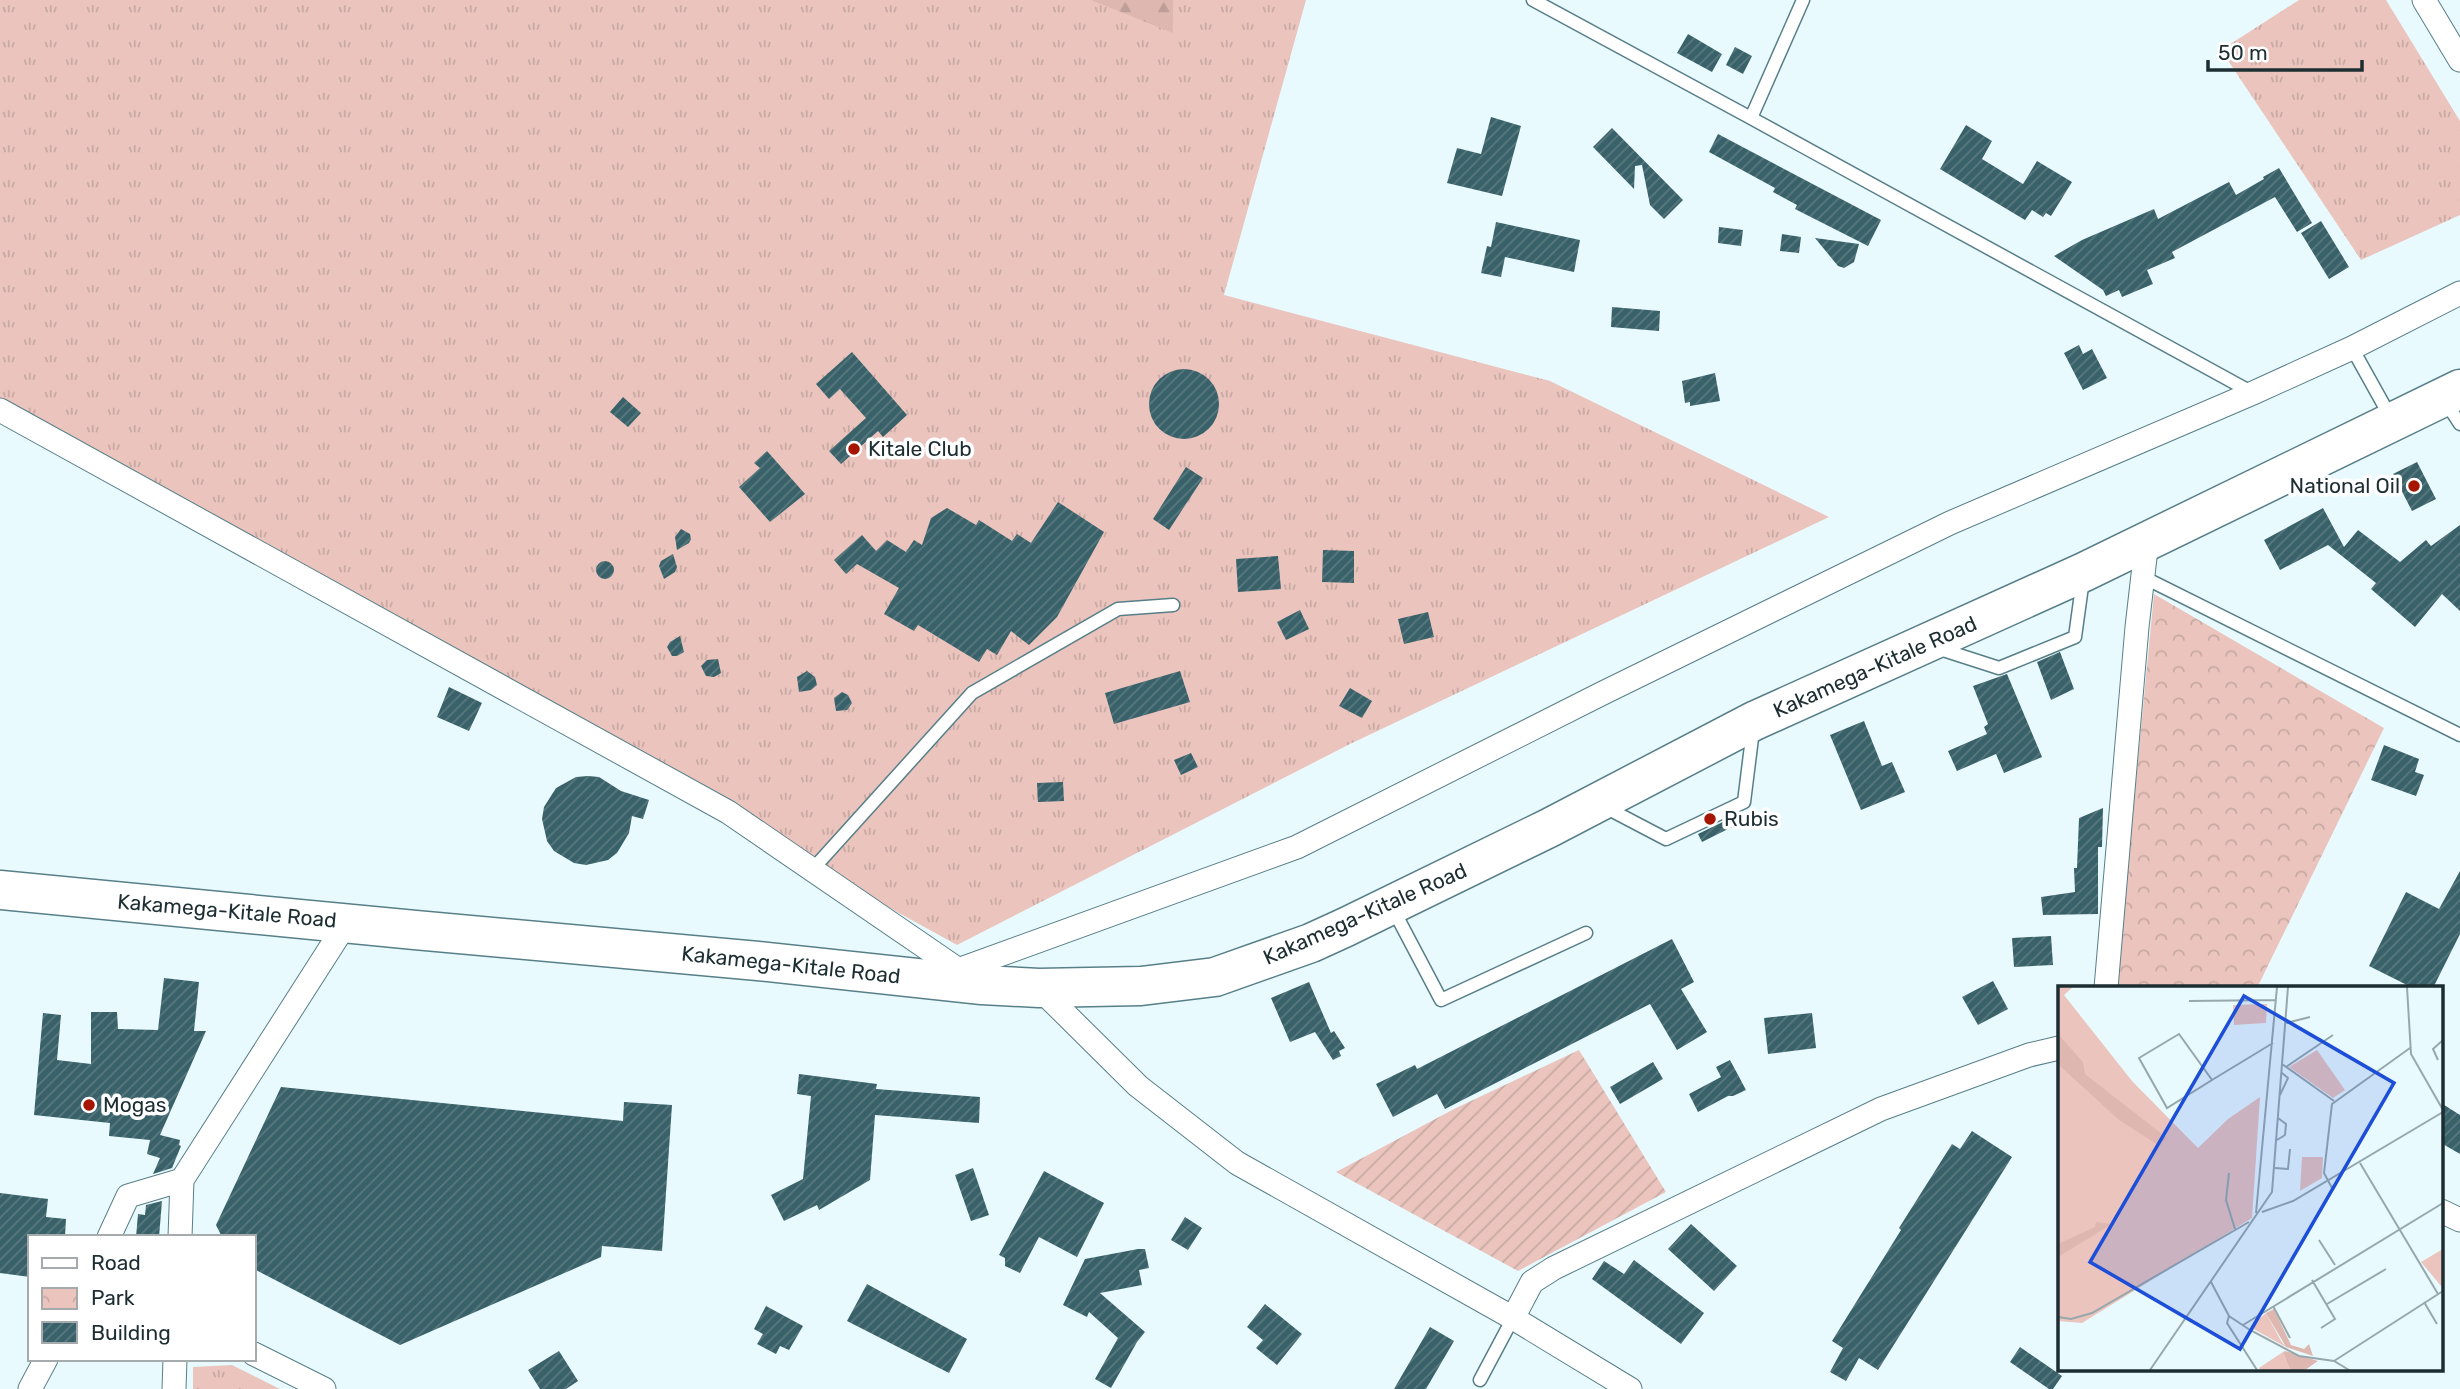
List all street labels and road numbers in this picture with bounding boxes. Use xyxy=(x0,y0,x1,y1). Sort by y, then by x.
street label: Kakamega-Kitale Road xyxy=(1769,610,1980,723)
street label: Kakamega-Kitale Road xyxy=(1259,857,1470,970)
street label: Kakamega-Kitale Road xyxy=(116,888,338,933)
street label: Kakamega-Kitale Road xyxy=(680,941,902,988)

